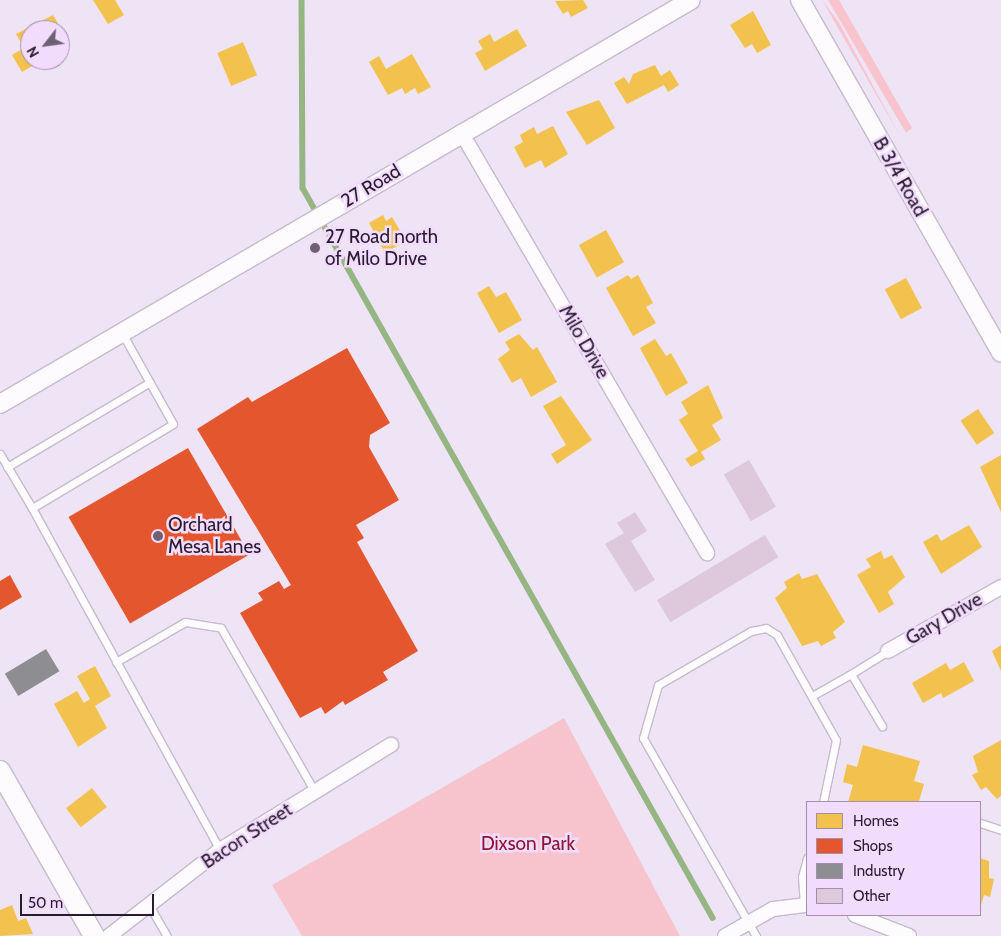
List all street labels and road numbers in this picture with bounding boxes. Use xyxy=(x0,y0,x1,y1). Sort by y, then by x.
street label: B 3/4 Road xyxy=(868,133,932,221)
street label: 27 Road xyxy=(337,159,405,213)
street label: Milo Drive xyxy=(554,301,614,383)
street label: Gary Drive xyxy=(902,588,986,650)
street label: Bacon Street xyxy=(198,798,296,874)

